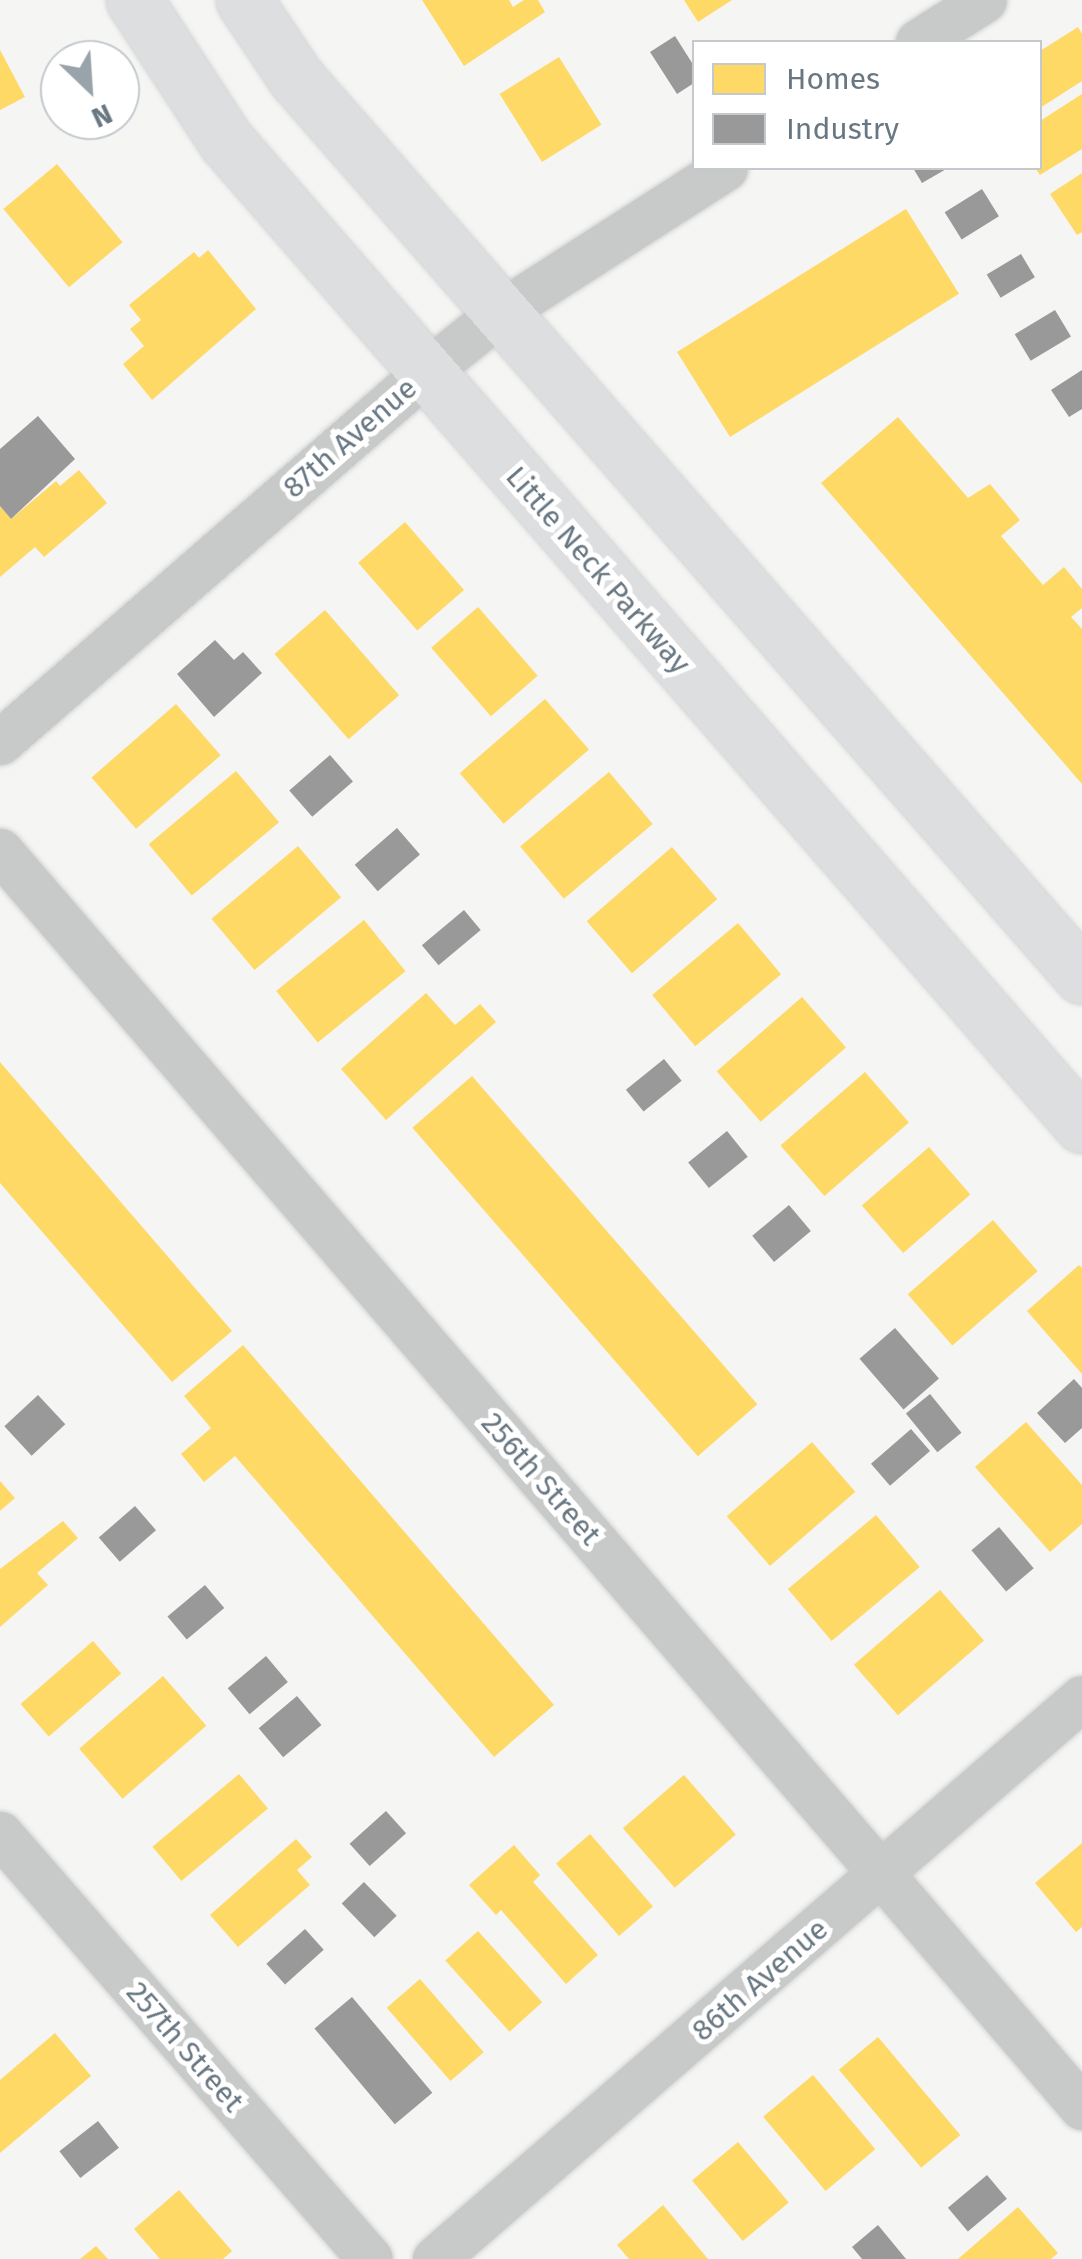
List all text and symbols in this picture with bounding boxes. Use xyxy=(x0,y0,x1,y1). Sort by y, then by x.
north arrow xyxy=(40,40,140,140)
legend xyxy=(692,40,1042,170)
text: Homes xyxy=(786,61,880,97)
text: N xyxy=(87,97,117,135)
text: Industry xyxy=(786,111,899,147)
street label: 87th Avenue xyxy=(276,370,424,506)
street label: Little Neck Parkway xyxy=(498,459,698,681)
street label: 256th Street xyxy=(474,1405,608,1553)
street label: 86th Avenue xyxy=(685,1911,835,2049)
street label: 257th Street xyxy=(119,1975,251,2119)

